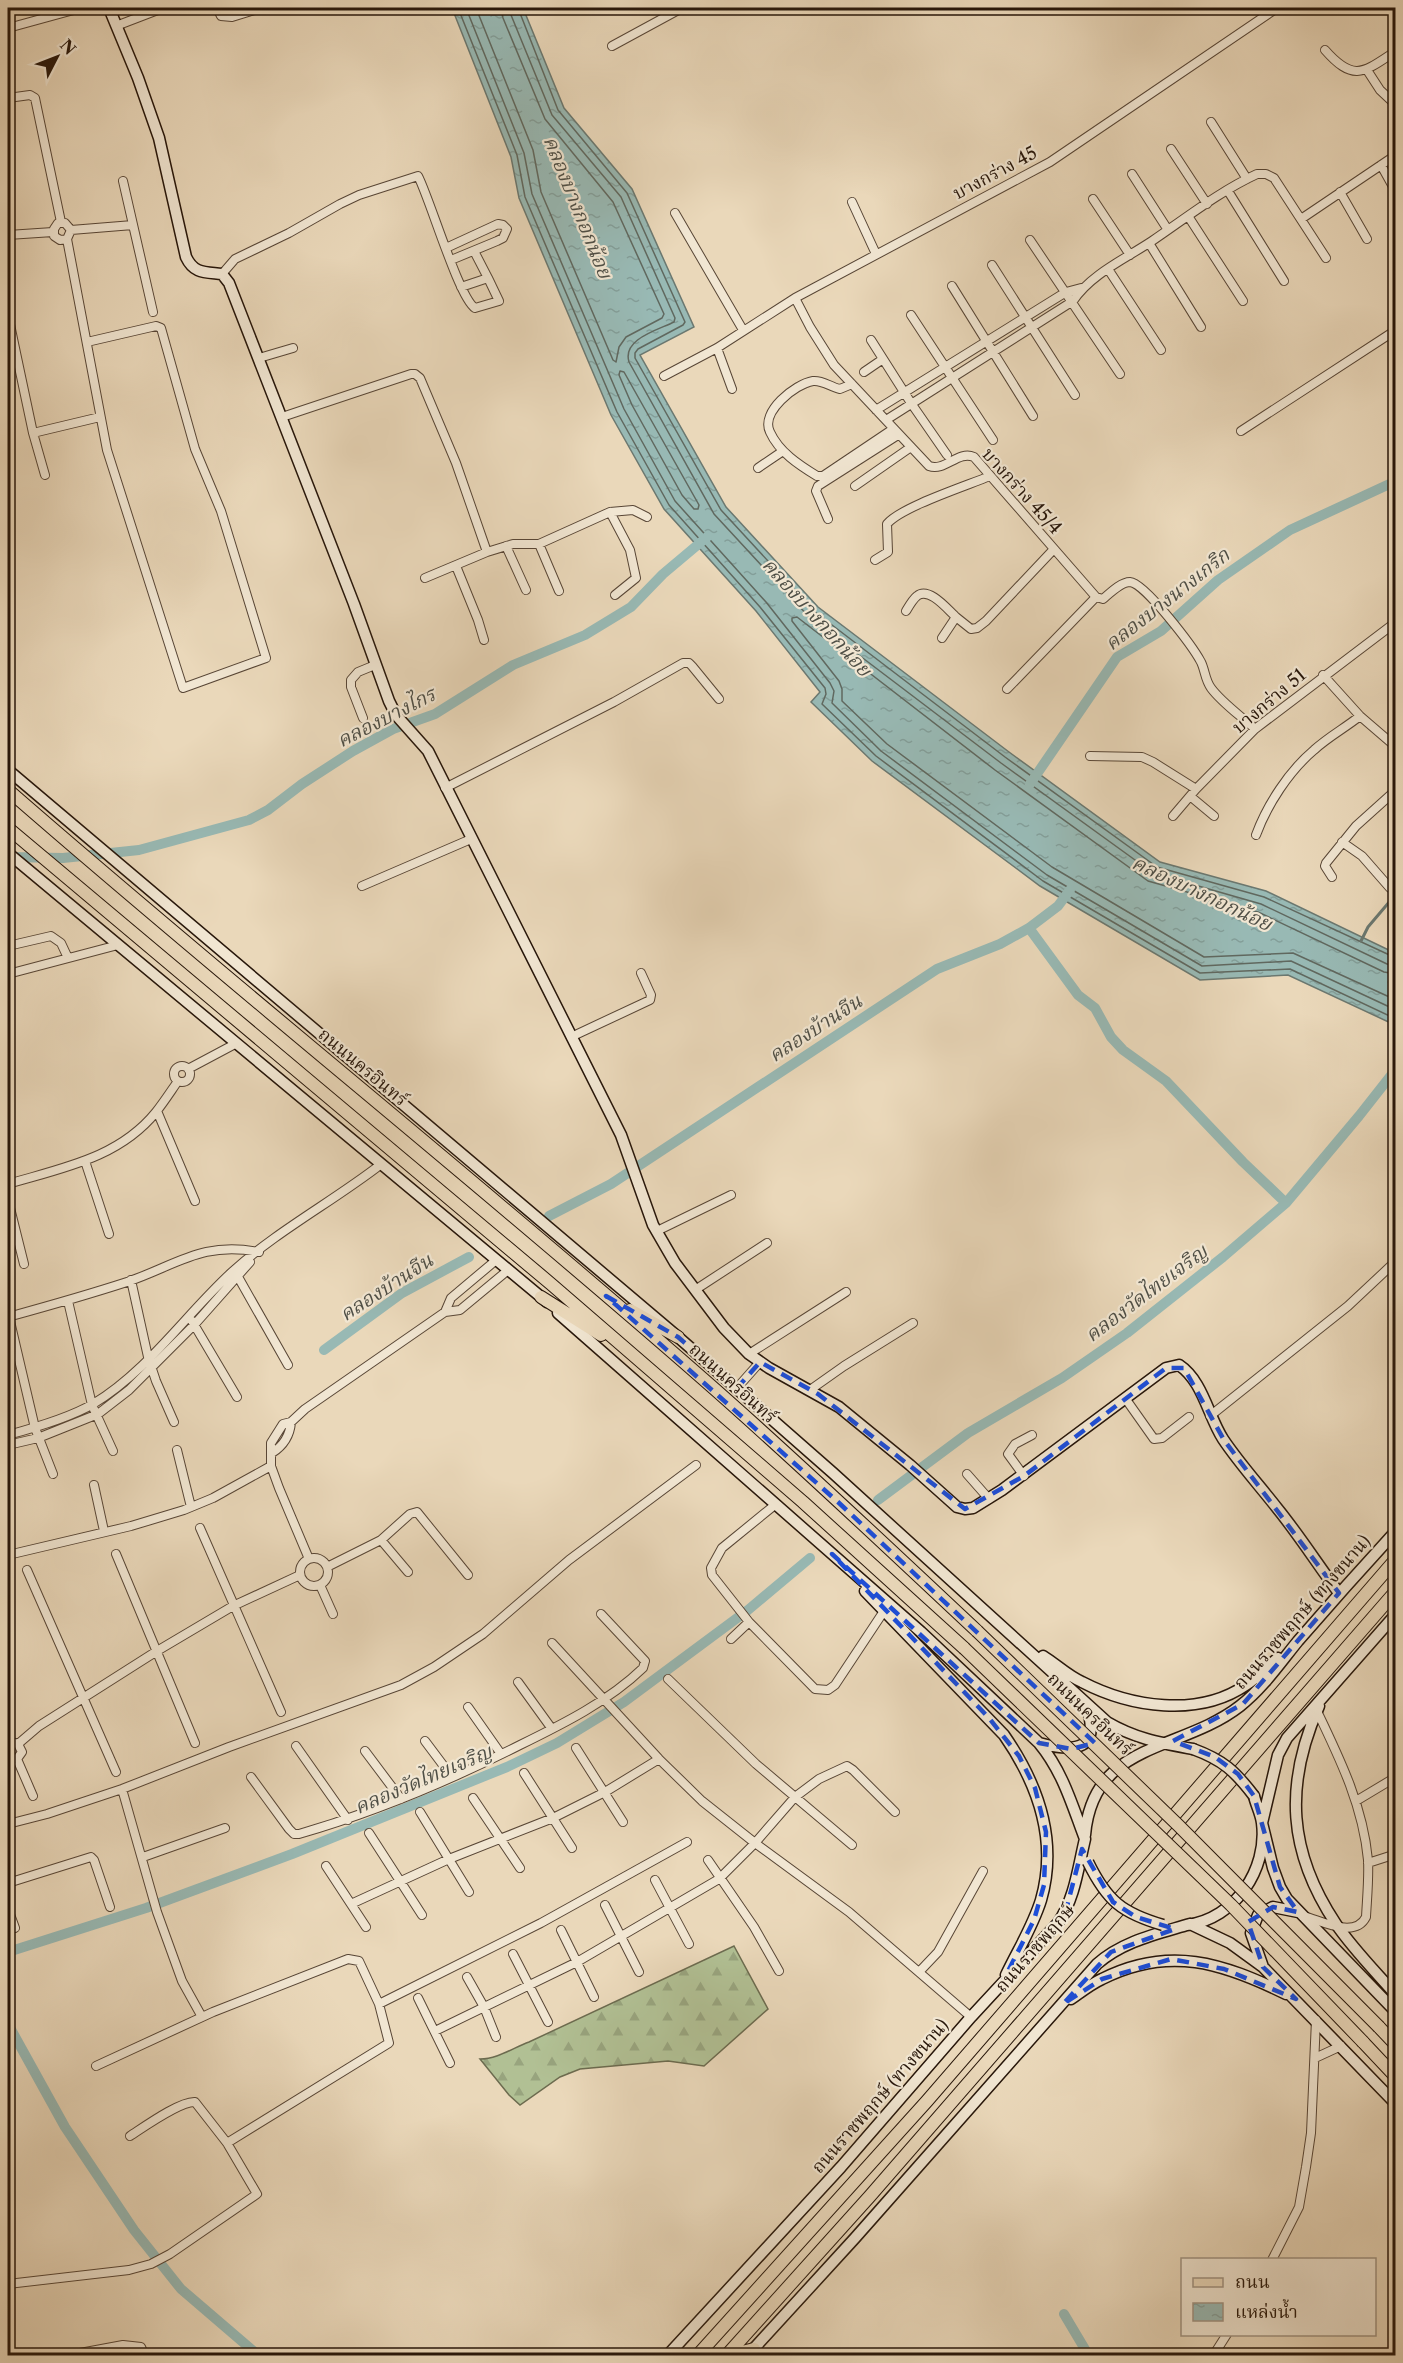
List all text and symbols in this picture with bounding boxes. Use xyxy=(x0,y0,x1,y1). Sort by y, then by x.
north arrow xyxy=(27,27,87,87)
text: N xyxy=(56,35,80,59)
water label: คลองบางกอกน้อย xyxy=(539,132,618,283)
street label: บางกร่าง 45 xyxy=(949,142,1041,204)
street label: บางกร่าง 45/4 xyxy=(978,443,1066,539)
water label: คลองบางนางเกริก xyxy=(1100,542,1235,655)
water label: คลองบางกอกน้อย xyxy=(757,553,877,682)
street label: บางกร่าง 51 xyxy=(1228,664,1310,738)
water label: คลองบางไกร xyxy=(332,679,441,752)
water label: คลองบางกอกน้อย xyxy=(1128,850,1277,936)
water label: คลองบ้านจีน xyxy=(764,989,867,1067)
street label: ถนนนครอินทร์ xyxy=(314,1023,413,1111)
water label: คลองวัดไทยเจริญ xyxy=(1079,1237,1213,1347)
water label: คลองบ้านจีน xyxy=(335,1248,438,1326)
street label: ถนนนครอินทร์ xyxy=(685,1338,782,1429)
street label: ถนนราชพฤกษ์ (ทางขนาน) xyxy=(1229,1530,1375,1694)
street label: ถนนนครอินทร์ xyxy=(1043,1668,1138,1761)
water label: คลองวัดไทยเจริญ xyxy=(350,1737,497,1819)
street label: ถนนราชพฤกษ์ xyxy=(990,1899,1080,1997)
street label: ถนนราชพฤกษ์ (ทางขนาน) xyxy=(807,2014,953,2178)
legend xyxy=(1181,2258,1376,2336)
text: ถนน xyxy=(1235,2271,1270,2293)
text: แหล่งน้ำ xyxy=(1235,2298,1298,2323)

